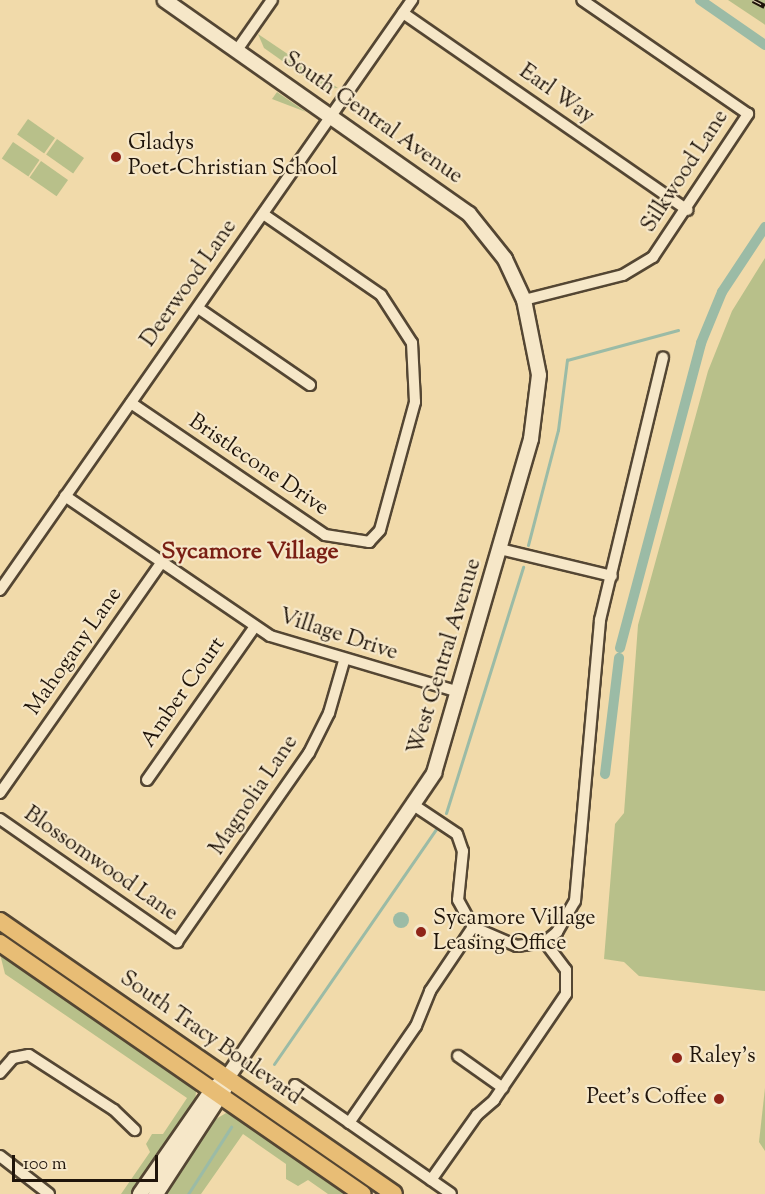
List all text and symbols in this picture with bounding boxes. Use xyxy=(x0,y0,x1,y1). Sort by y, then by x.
street label: South Central Avenue xyxy=(277,47,467,191)
street label: Earl Way xyxy=(513,60,599,130)
street label: Silkwood Lane xyxy=(637,106,735,238)
place label: Gladys Poet-Christian School xyxy=(128,131,338,182)
marker: Gladys Poet-Christian School xyxy=(109,150,123,164)
street label: Deerwood Lane xyxy=(136,215,244,353)
street label: Bristlecone Drive xyxy=(183,409,333,523)
district label: Sycamore Village xyxy=(161,539,339,567)
street label: West Central Avenue xyxy=(404,556,488,758)
street label: Mahogany Lane xyxy=(21,583,129,721)
street label: Village Drive xyxy=(275,604,401,668)
street label: Amber Court xyxy=(136,633,232,753)
street label: Magnolia Lane xyxy=(205,731,305,861)
street label: Blossomwood Lane xyxy=(18,802,182,928)
place label: Sycamore Village Leasing Office xyxy=(433,906,596,957)
marker: Sycamore Village Leasing Office xyxy=(414,925,428,939)
street label: South Tracy Boulevard xyxy=(114,966,306,1112)
place label: Raley's xyxy=(689,1045,756,1071)
marker: Raley's xyxy=(670,1051,684,1065)
place label: Peet's Coffee xyxy=(587,1086,707,1112)
marker: Peet's Coffee xyxy=(712,1092,726,1106)
scale bar xyxy=(15,1143,160,1181)
text: 100 m xyxy=(23,1152,67,1178)

